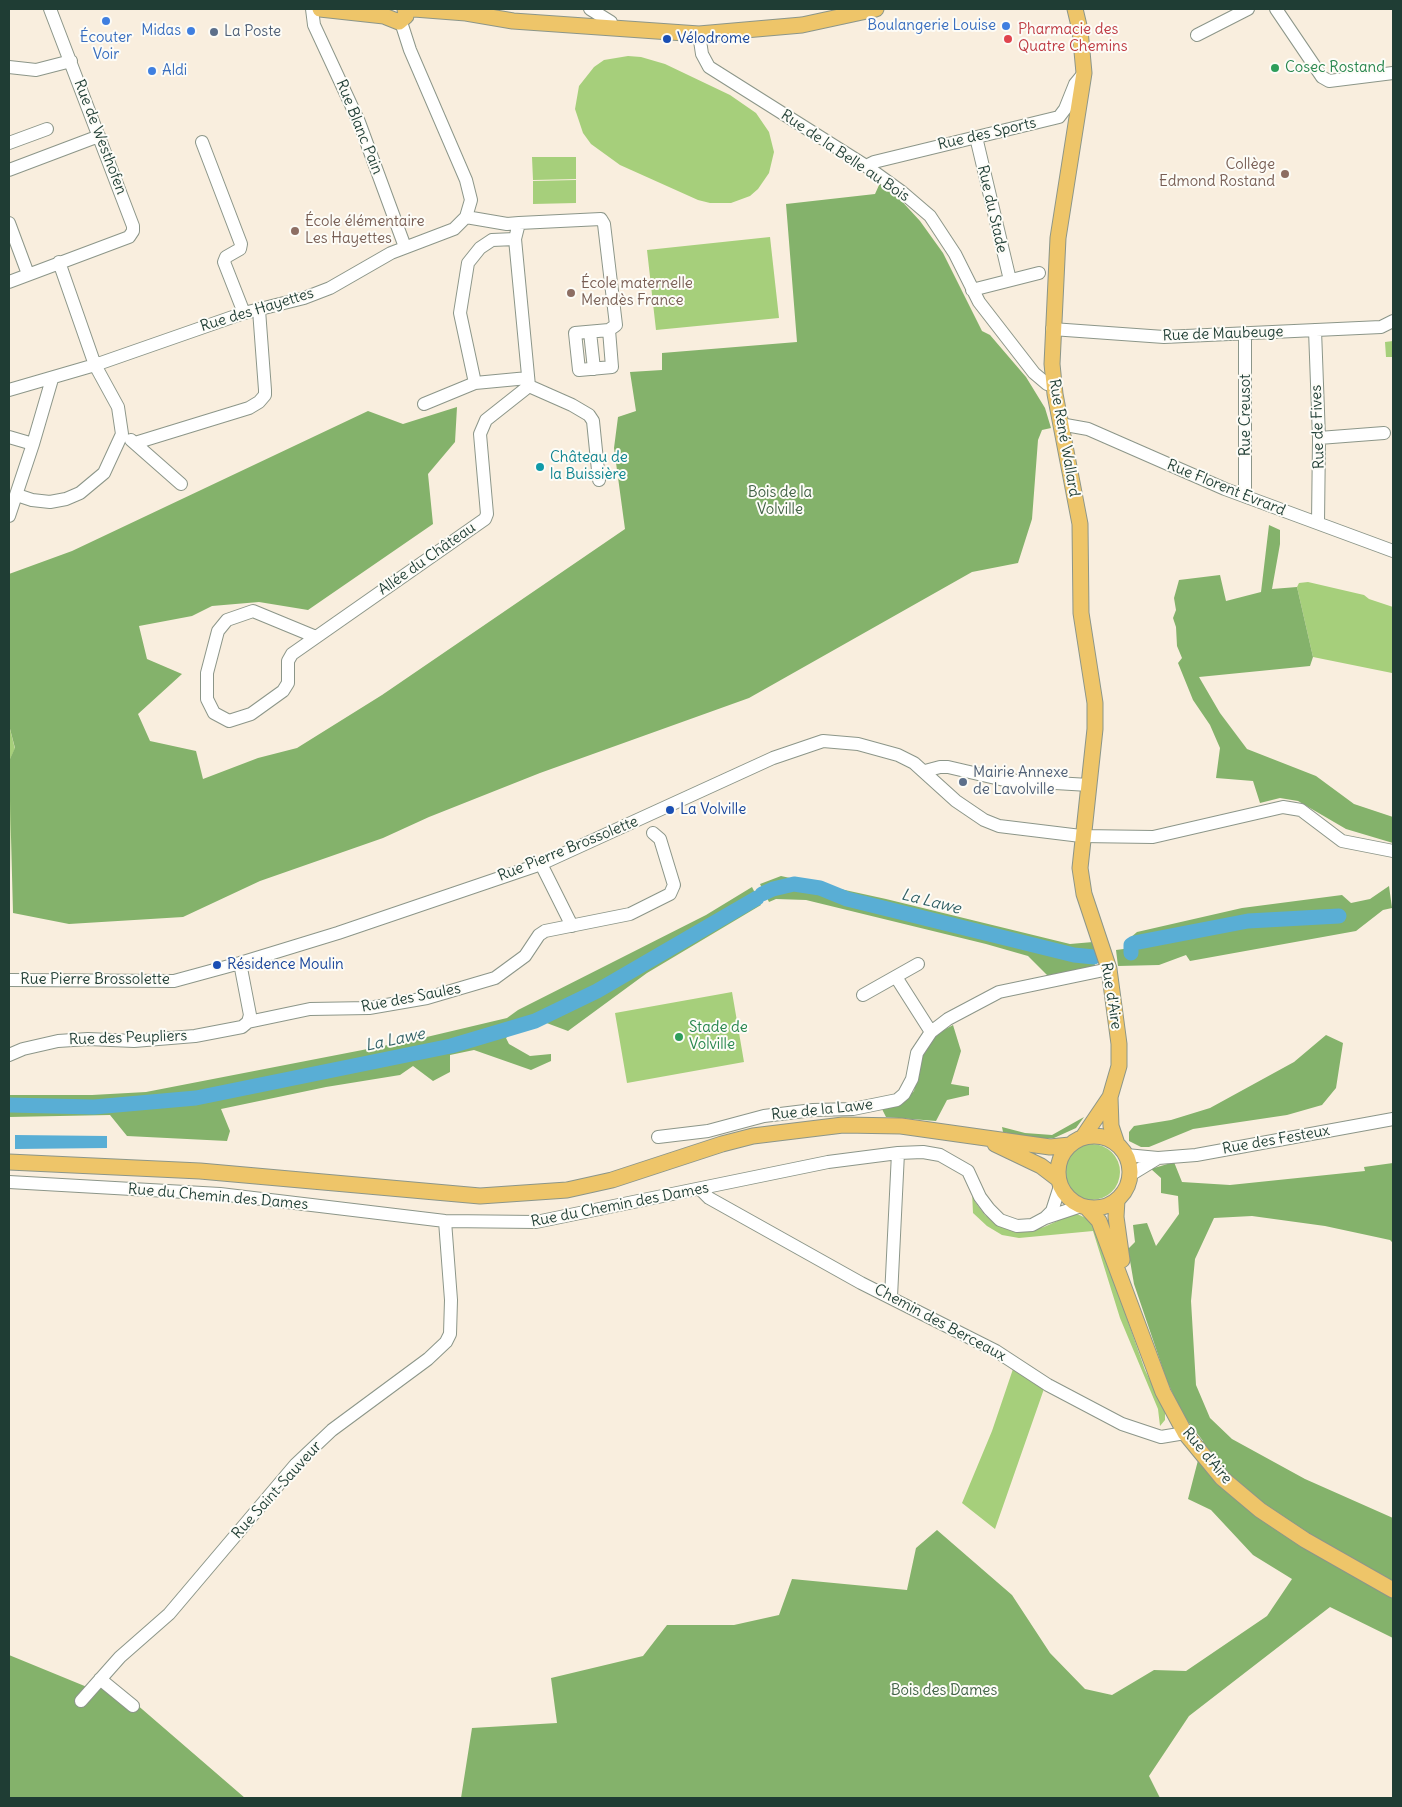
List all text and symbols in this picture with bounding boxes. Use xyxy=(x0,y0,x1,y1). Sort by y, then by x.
marker: Écouter Voir xyxy=(100,15,112,27)
place label: Boulangerie Louise xyxy=(867,17,996,35)
marker: Boulangerie Louise xyxy=(1000,20,1012,32)
place label: Pharmacie des Quatre Chemins xyxy=(1018,21,1128,56)
place label: Midas xyxy=(141,22,181,40)
place label: La Poste xyxy=(224,23,281,41)
marker: Midas xyxy=(185,25,197,37)
marker: La Poste xyxy=(208,26,220,38)
place label: Écouter Voir xyxy=(80,29,132,64)
place label: Vélodrome xyxy=(677,30,750,48)
marker: Vélodrome xyxy=(661,33,673,45)
marker: Pharmacie des Quatre Chemins xyxy=(1002,33,1014,45)
place label: Cosec Rostand xyxy=(1285,59,1385,77)
place label: Aldi xyxy=(162,62,187,80)
marker: Cosec Rostand xyxy=(1269,62,1281,74)
marker: Aldi xyxy=(146,65,158,77)
street label: Rue de Westhofen xyxy=(70,77,130,197)
street label: Rue Blanc Pain xyxy=(332,77,386,177)
street label: Rue de la Belle au Bois xyxy=(777,106,913,206)
street label: Rue des Sports xyxy=(936,114,1038,154)
place label: Collège Edmond Rostand xyxy=(1159,156,1275,191)
street label: Rue du Stade xyxy=(973,163,1011,255)
marker: Collège Edmond Rostand xyxy=(1279,168,1291,180)
place label: École élémentaire Les Hayettes xyxy=(305,213,425,248)
marker: École élémentaire Les Hayettes xyxy=(289,225,301,237)
place label: École maternelle Mendès France xyxy=(581,275,693,310)
street label: Rue des Hayettes xyxy=(198,284,316,336)
marker: École maternelle Mendès France xyxy=(565,287,577,299)
street label: Rue de Maubeuge xyxy=(1162,323,1284,345)
street label: Rue Creusot xyxy=(1237,374,1255,456)
street label: Rue René Wallard xyxy=(1045,378,1083,498)
street label: Rue de Fives xyxy=(1308,385,1328,469)
place label: Château de la Buissière xyxy=(550,449,628,484)
street label: Rue Florent Evrard xyxy=(1164,456,1288,520)
marker: Château de la Buissière xyxy=(534,461,546,473)
park label: Bois de la Volville xyxy=(748,484,812,519)
street label: Allée du Château xyxy=(375,519,479,599)
place label: Mairie Annexe de Lavolville xyxy=(973,764,1068,799)
marker: Mairie Annexe de Lavolville xyxy=(957,776,969,788)
place label: La Volville xyxy=(680,801,746,819)
marker: La Volville xyxy=(664,804,676,816)
street label: Rue Pierre Brossolette xyxy=(495,813,641,885)
water label: La Lawe xyxy=(899,885,963,919)
place label: Résidence Moulin xyxy=(227,956,344,974)
marker: Résidence Moulin xyxy=(211,959,223,971)
street label: Rue d'Aire xyxy=(1097,961,1125,1031)
street label: Rue Pierre Brossolette xyxy=(20,971,170,989)
street label: Rue des Saules xyxy=(360,980,462,1016)
place label: Stade de Volville xyxy=(689,1019,748,1054)
water label: La Lawe xyxy=(363,1024,427,1056)
street label: Rue des Peupliers xyxy=(68,1027,188,1049)
marker: Stade de Volville xyxy=(673,1031,685,1043)
street label: Rue de la Lawe xyxy=(770,1096,874,1124)
street label: Rue des Festeux xyxy=(1221,1122,1331,1158)
street label: Rue du Chemin des Dames xyxy=(530,1179,710,1231)
street label: Rue du Chemin des Dames xyxy=(127,1180,309,1214)
street label: Chemin des Berceaux xyxy=(871,1281,1009,1365)
street label: Rue d'Aire xyxy=(1178,1424,1236,1488)
street label: Rue Saint-Sauveur xyxy=(228,1437,326,1543)
park label: Bois des Dames xyxy=(891,1682,997,1700)

